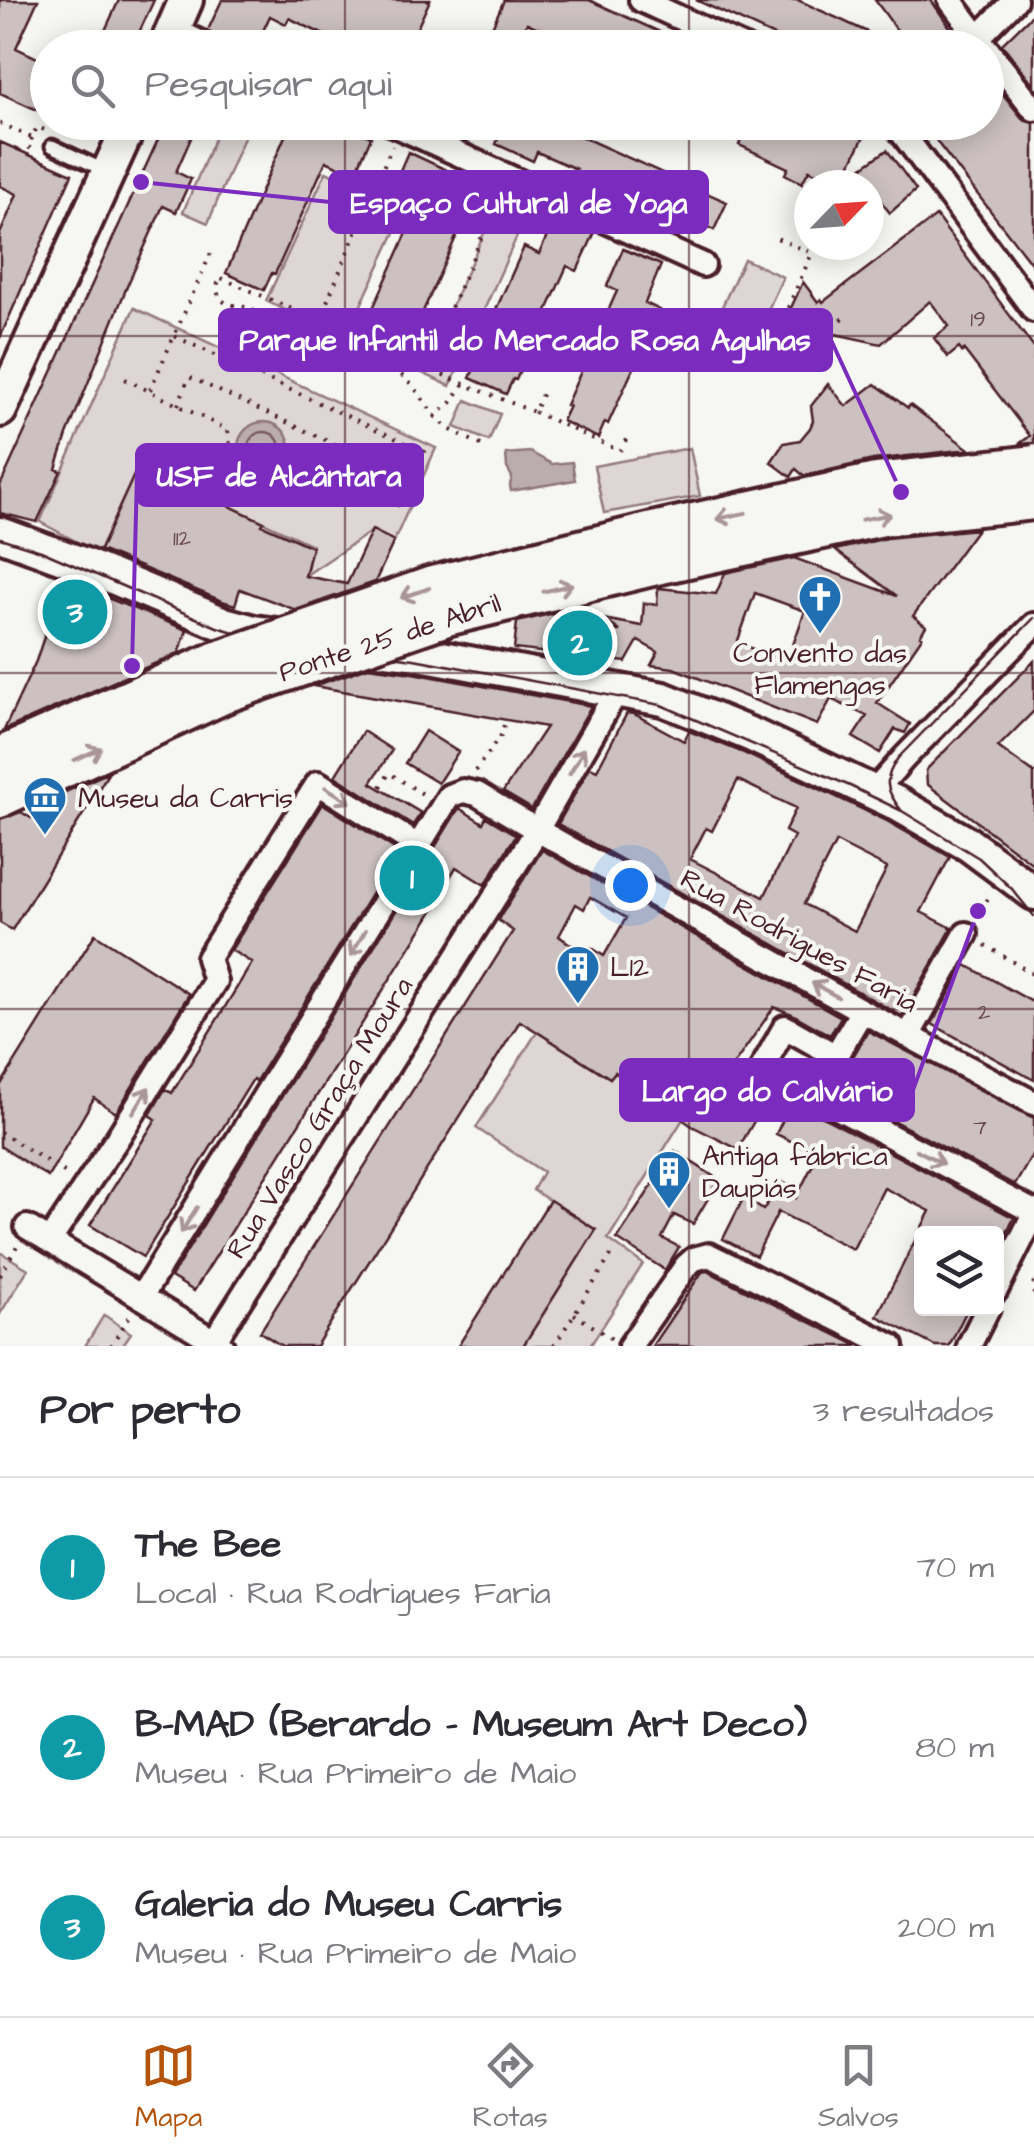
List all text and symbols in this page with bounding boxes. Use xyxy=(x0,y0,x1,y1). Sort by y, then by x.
search box xyxy=(30,30,1004,140)
icon: search xyxy=(65,58,120,113)
text: Pesquisar aqui xyxy=(145,59,392,111)
north arrow xyxy=(794,170,884,260)
callout: Espaço Cultural de Yoga xyxy=(330,172,707,232)
text: Espaço Cultural de Yoga xyxy=(350,183,688,227)
house number: 19 xyxy=(970,304,986,335)
callout: Parque Infantil do Mercado Rosa Agulhas xyxy=(220,310,831,370)
text: Parque Infantil do Mercado Rosa Agulhas xyxy=(239,320,811,364)
callout: USF de Alcântara xyxy=(137,445,422,505)
text: USF de Alcântara xyxy=(157,456,402,498)
one-way arrow xyxy=(716,507,748,526)
one-way arrow xyxy=(859,507,891,526)
house number: 112 xyxy=(173,523,192,554)
pin: 3 xyxy=(42,574,108,650)
church icon: Convento das Flamengas xyxy=(797,574,843,635)
one-way arrow xyxy=(541,578,573,596)
street label: Ponte 25 de Abril xyxy=(274,584,506,692)
one-way arrow xyxy=(401,585,432,603)
pin: 2 xyxy=(548,606,612,680)
place label: Convento das Flamengas xyxy=(733,634,907,706)
one-way arrow xyxy=(72,744,103,762)
one-way arrow xyxy=(567,747,587,775)
museum icon: Museu da Carris xyxy=(22,775,68,836)
place label: Museu da Carris xyxy=(78,779,293,818)
one-way arrow xyxy=(323,785,352,806)
pin: 1 xyxy=(380,840,444,916)
street label: Rua Rodrigues Faria xyxy=(673,859,925,1023)
your location xyxy=(605,860,656,911)
one-way arrow xyxy=(348,928,369,957)
building icon: L12 xyxy=(555,944,601,1005)
place label: L12 xyxy=(610,948,649,987)
street label: Rua Vasco Graça Moura xyxy=(217,970,423,1266)
one-way arrow xyxy=(811,980,840,1000)
house number: 2 xyxy=(978,997,991,1028)
callout: Largo do Calvário xyxy=(621,1060,913,1120)
text: Largo do Calvário xyxy=(641,1071,893,1115)
one-way arrow xyxy=(131,1086,151,1115)
house number: 7 xyxy=(973,1112,987,1143)
place label: Antiga fábrica Daupiás xyxy=(702,1137,888,1208)
one-way arrow xyxy=(914,1148,944,1167)
building icon: Antiga fábrica Daupiás xyxy=(646,1149,692,1210)
one-way arrow xyxy=(178,1205,199,1234)
map controls xyxy=(914,1226,1004,1316)
button: layers xyxy=(914,1226,1004,1316)
text: Por perto xyxy=(40,1382,240,1440)
text: 3 resultados xyxy=(813,1389,994,1434)
text: The Bee xyxy=(135,1519,281,1571)
text: 1 xyxy=(70,1545,75,1590)
text: 70 m xyxy=(916,1545,994,1590)
text: Local · Rua Rodrigues Faria xyxy=(135,1571,551,1616)
text: B-MAD (Berardo - Museum Art Deco) xyxy=(135,1699,807,1751)
text: 2 xyxy=(63,1725,82,1770)
text: 80 m xyxy=(915,1725,994,1770)
text: Museu · Rua Primeiro de Maio xyxy=(135,1751,576,1796)
text: Galeria do Museu Carris xyxy=(135,1879,562,1931)
text: 3 xyxy=(64,1905,81,1950)
text: 200 m xyxy=(898,1905,994,1950)
text: Museu · Rua Primeiro de Maio xyxy=(135,1931,576,1976)
tab: Mapa xyxy=(135,2038,202,2137)
tab: Rotas xyxy=(472,2038,548,2137)
tab: Salvos xyxy=(818,2038,899,2137)

